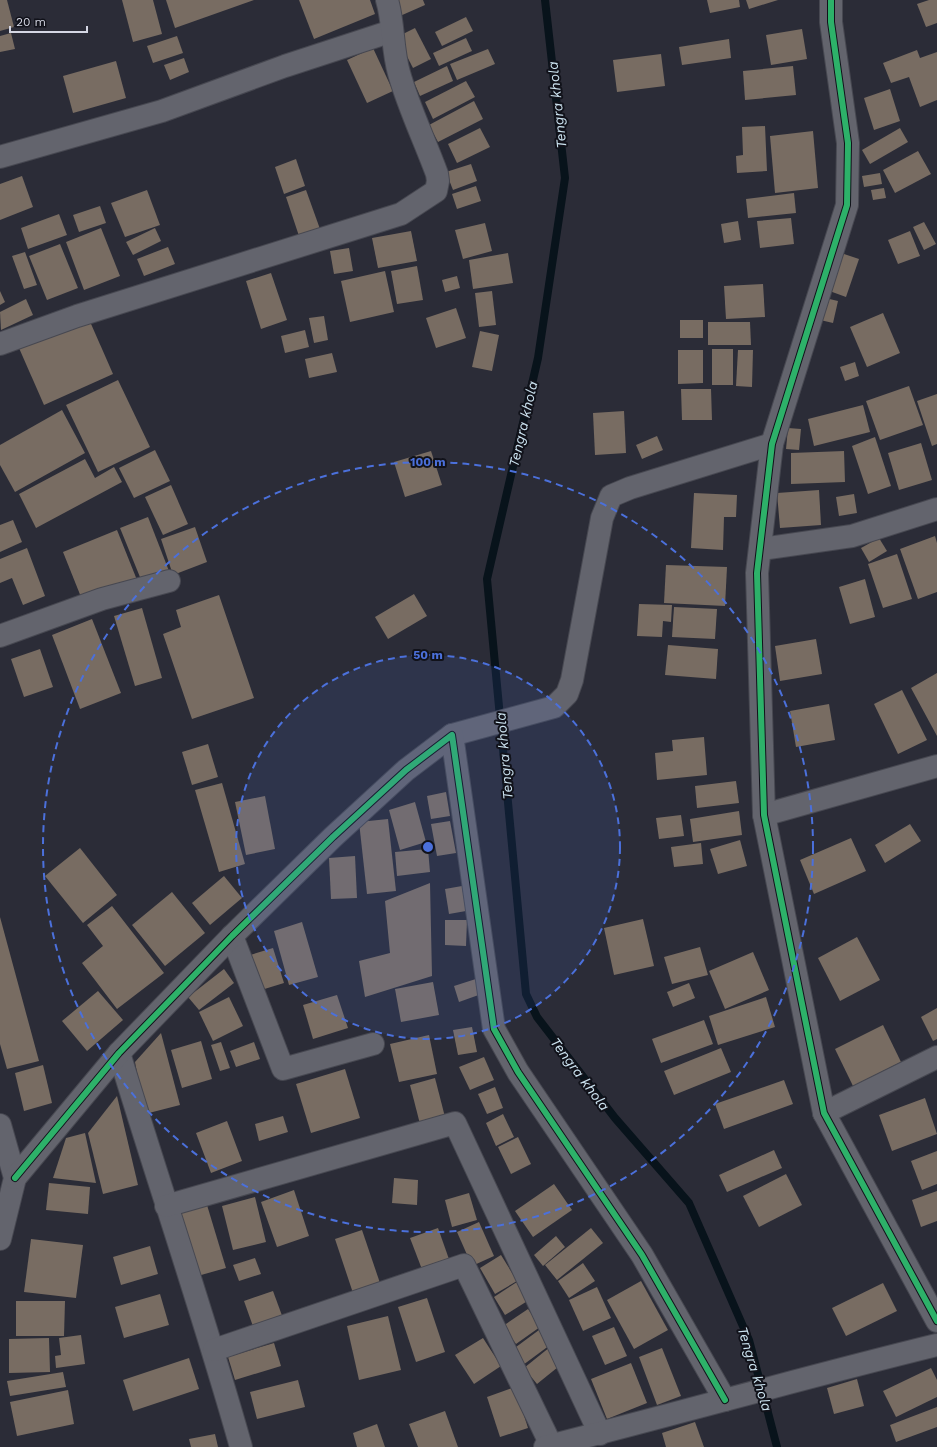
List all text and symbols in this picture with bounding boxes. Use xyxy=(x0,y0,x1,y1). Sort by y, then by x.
scale bar xyxy=(10,8,87,34)
text: 20 m xyxy=(16,15,46,29)
water label: Tengra khola xyxy=(544,60,570,149)
water label: Tengra khola xyxy=(505,379,541,468)
text: 100 m xyxy=(410,455,446,469)
text: 50 m xyxy=(413,648,443,662)
water label: Tengra khola xyxy=(492,711,516,800)
centre of rings xyxy=(421,840,435,854)
water label: Tengra khola xyxy=(547,1034,613,1114)
water label: Tengra khola xyxy=(735,1325,776,1414)

